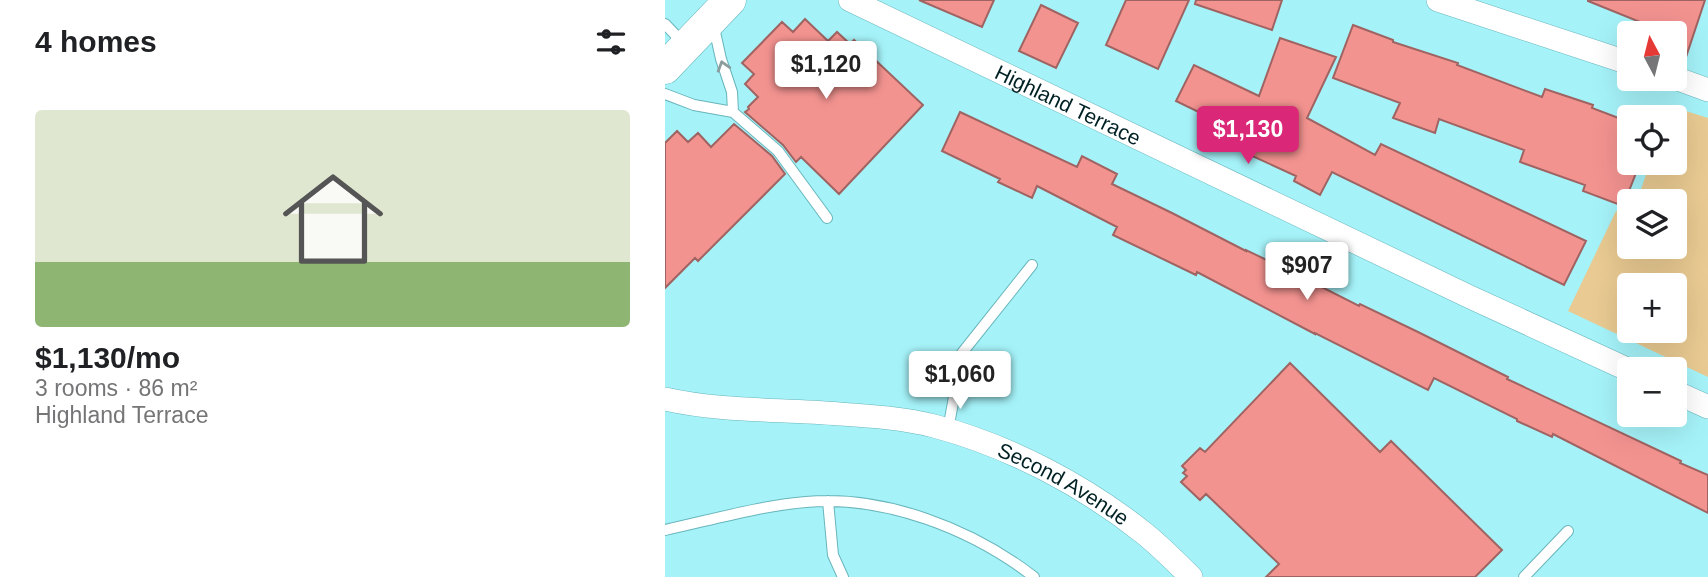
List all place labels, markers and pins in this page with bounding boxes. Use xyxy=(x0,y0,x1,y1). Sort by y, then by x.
pin: $1,120 xyxy=(769,42,883,101)
pin: $1,130 xyxy=(1191,106,1305,166)
pin: $907 xyxy=(1266,243,1348,302)
pin: $1,060 xyxy=(903,352,1017,411)

